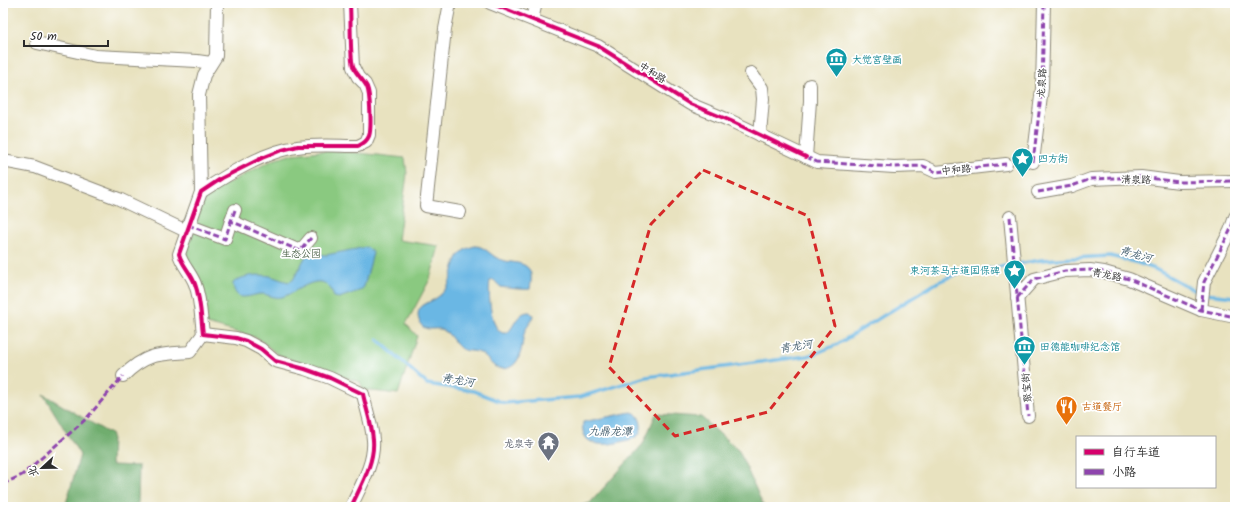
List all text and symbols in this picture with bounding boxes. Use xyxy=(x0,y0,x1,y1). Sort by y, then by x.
scale bar xyxy=(24,22,108,48)
text: 50 m xyxy=(30,27,57,46)
museum icon: 大觉宫壁画 xyxy=(824,46,850,79)
place label: 大觉宫壁画 xyxy=(852,52,902,68)
street label: 中和路 xyxy=(636,58,669,88)
street label: 龙泉路 xyxy=(1033,68,1051,99)
place icon: 四方街 xyxy=(1009,145,1035,178)
place label: 四方街 xyxy=(1038,151,1068,167)
street label: 中和路 xyxy=(940,160,972,180)
street label: 清泉路 xyxy=(1121,172,1151,188)
water label: 青龙河 xyxy=(1117,242,1156,269)
park label: 生态公园 xyxy=(281,246,321,262)
place icon: 束河茶马古道国保碑 xyxy=(1002,257,1028,290)
place label: 束河茶马古道国保碑 xyxy=(910,263,1000,279)
street label: 青龙路 xyxy=(1091,264,1123,286)
museum icon: 田德能咖啡纪念馆 xyxy=(1011,333,1037,366)
water label: 青龙河 xyxy=(778,335,816,358)
place label: 田德能咖啡纪念馆 xyxy=(1040,339,1120,355)
water label: 青龙河 xyxy=(440,370,478,393)
street label: 聚宝街 xyxy=(1017,372,1037,404)
restaurant icon: 古道餐厅 xyxy=(1053,393,1079,426)
place label: 古道餐厅 xyxy=(1082,399,1122,415)
water label: 九鼎龙潭 xyxy=(588,423,633,441)
temple icon: 龙泉寺 xyxy=(536,430,562,463)
place label: 龙泉寺 xyxy=(504,436,534,452)
legend xyxy=(1076,436,1216,488)
text: 自行车道 xyxy=(1112,443,1160,462)
north arrow xyxy=(22,448,62,488)
text: 北 xyxy=(23,463,44,480)
text: 小路 xyxy=(1112,463,1136,482)

